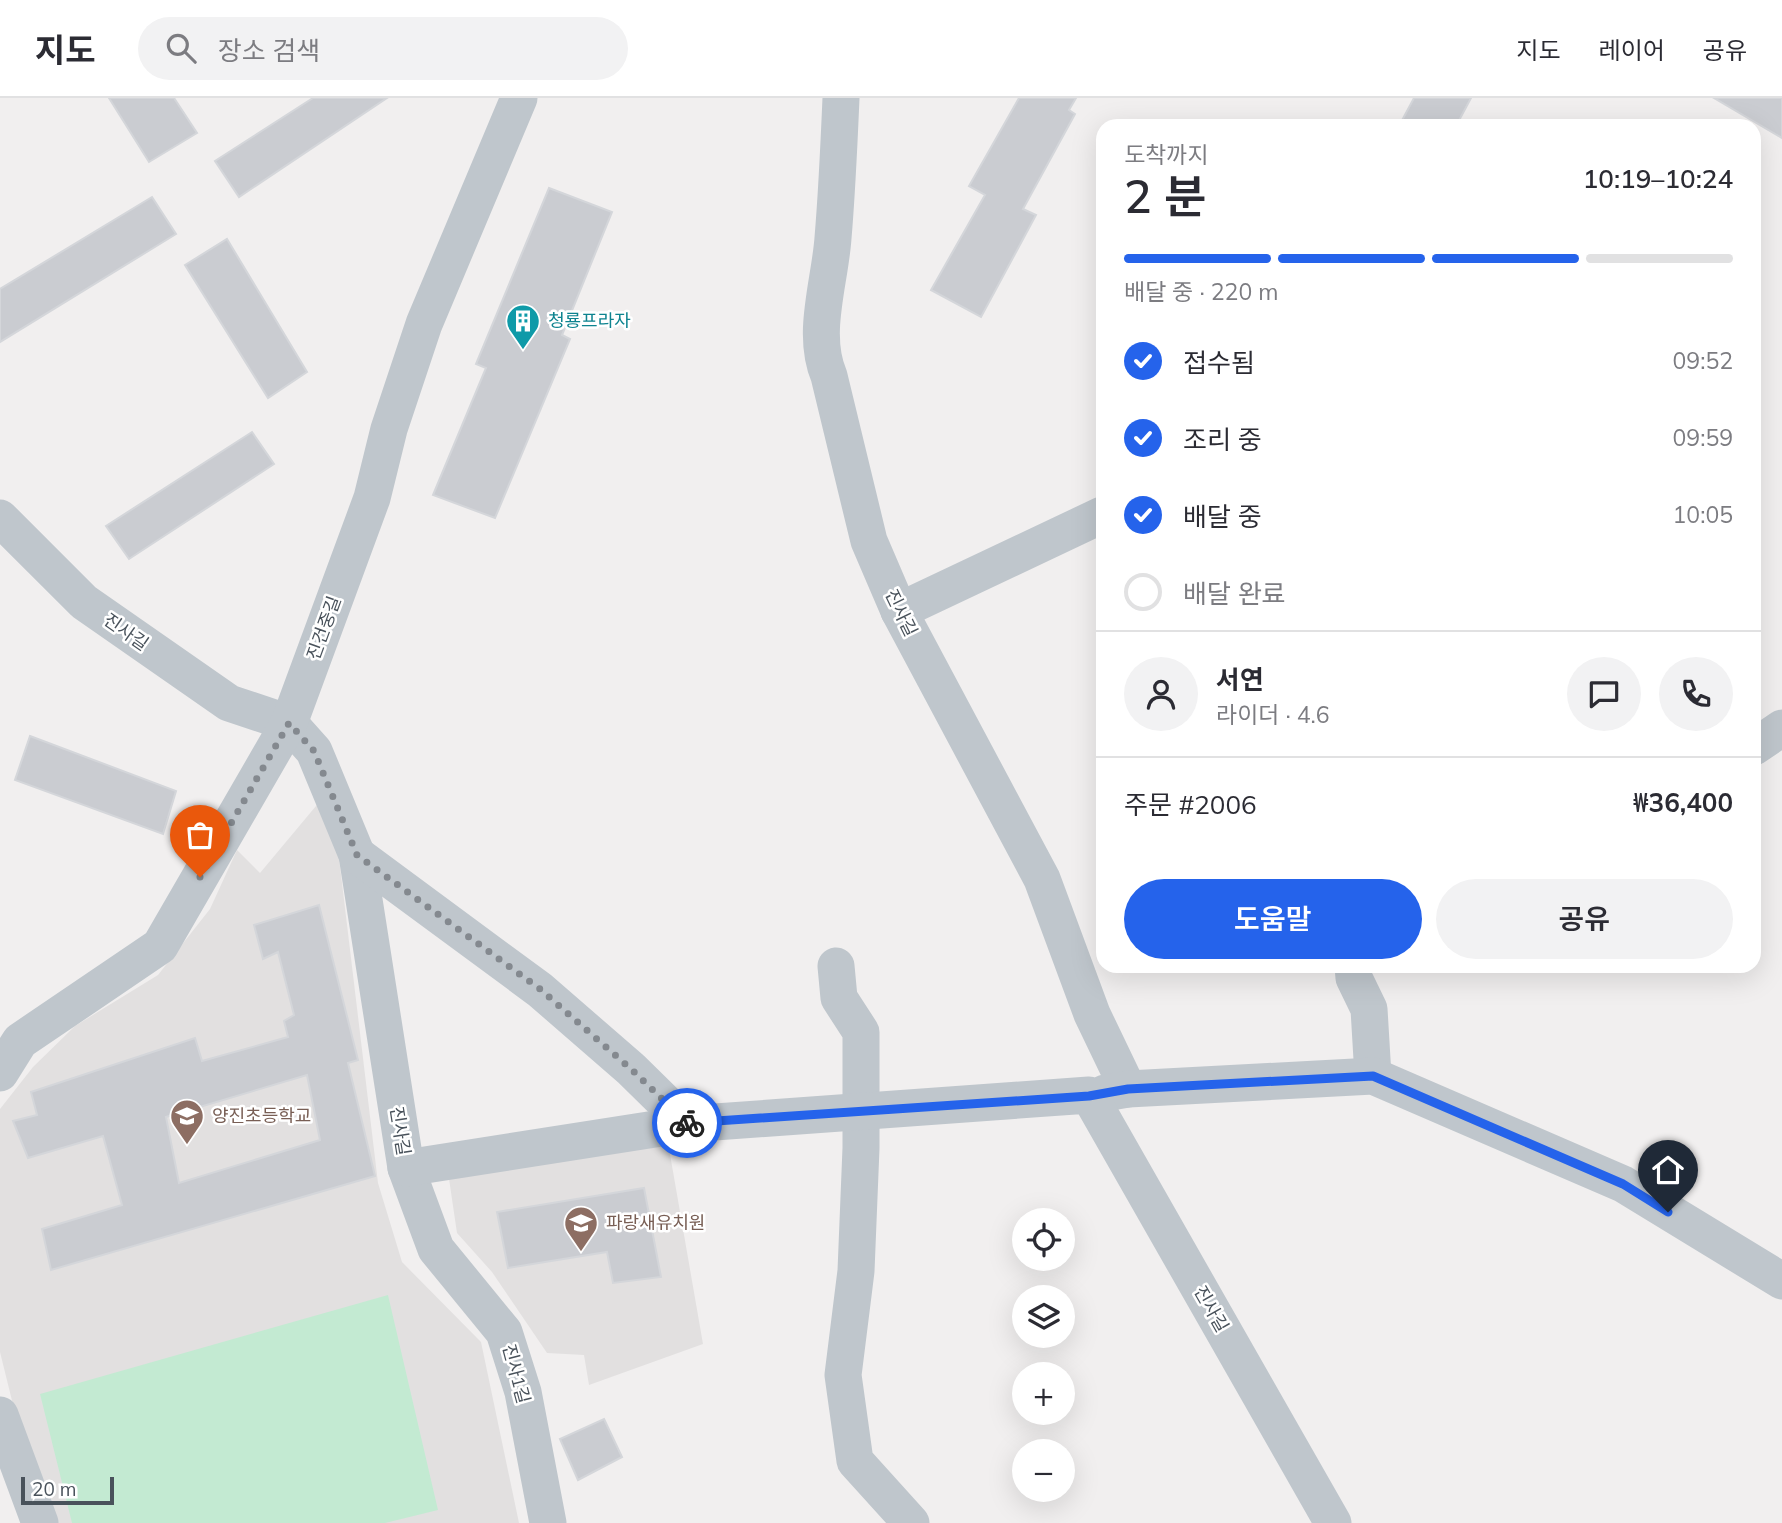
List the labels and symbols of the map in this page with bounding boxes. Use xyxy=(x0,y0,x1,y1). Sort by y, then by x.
building icon: 청룡프라자 xyxy=(504,302,542,351)
place label: 청룡프라자 xyxy=(548,309,631,332)
street label: 진사길 xyxy=(880,585,923,640)
street label: 진건중길 xyxy=(301,593,346,663)
street label: 진사길 xyxy=(99,608,153,655)
pin xyxy=(170,805,230,877)
courier xyxy=(652,1088,722,1158)
school or university icon: 양진초등학교 xyxy=(168,1097,206,1146)
place label: 양진초등학교 xyxy=(212,1104,311,1127)
street label: 진사길 xyxy=(385,1105,416,1157)
pin xyxy=(1638,1140,1698,1212)
school or university icon: 파랑새유치원 xyxy=(562,1204,600,1253)
place label: 파랑새유치원 xyxy=(606,1211,705,1234)
street label: 진사길 xyxy=(1189,1281,1234,1336)
street label: 진사1길 xyxy=(498,1342,535,1406)
scale bar xyxy=(21,1474,114,1506)

